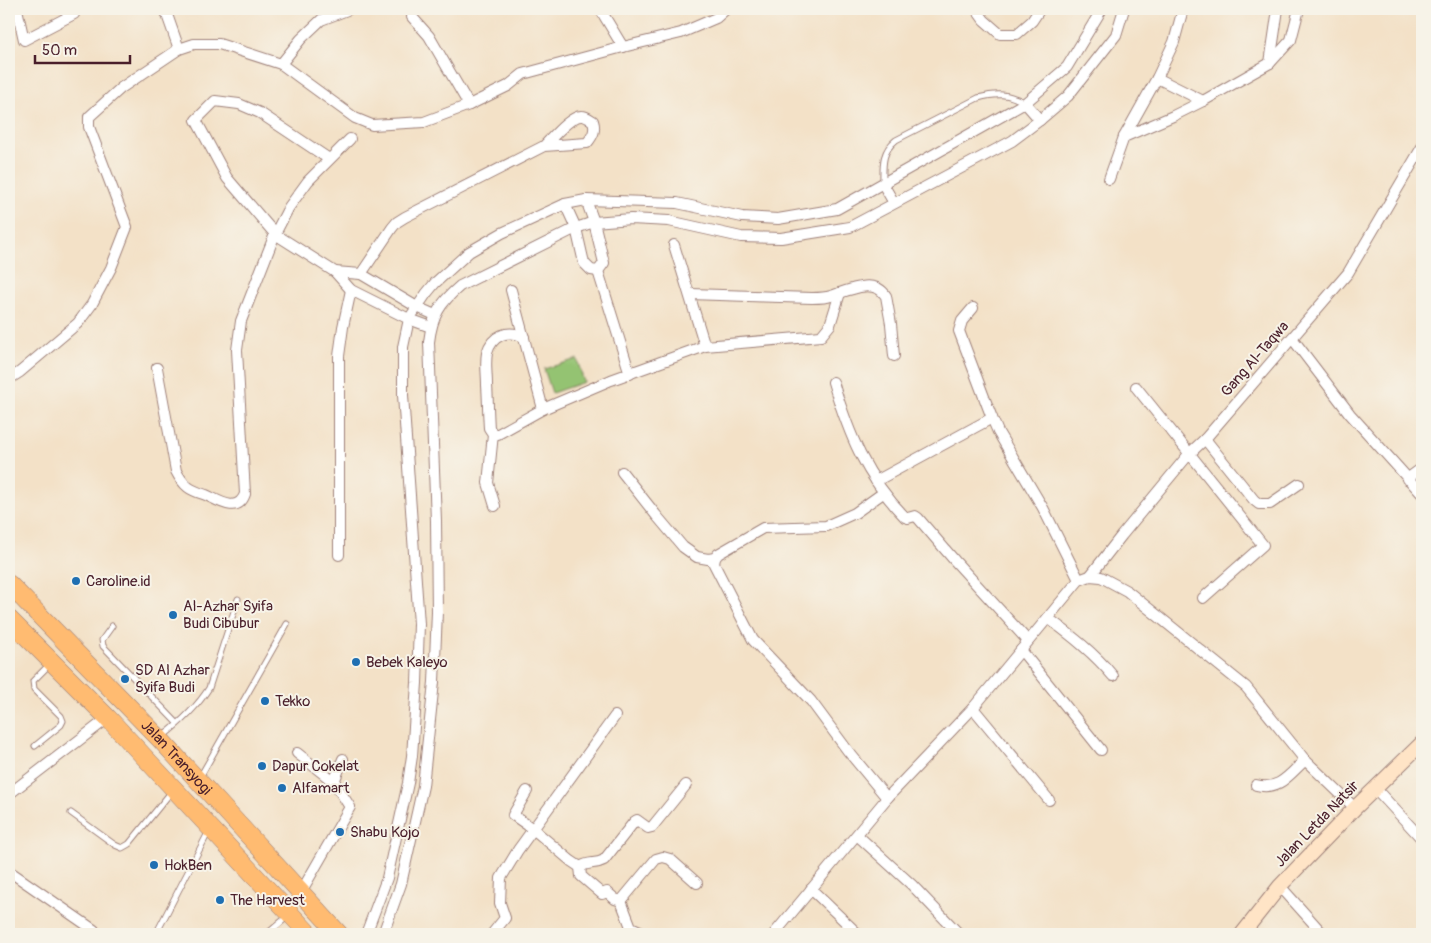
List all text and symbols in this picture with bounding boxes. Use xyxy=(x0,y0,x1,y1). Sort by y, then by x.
scale bar xyxy=(35,32,130,64)
text: 50 m xyxy=(42,41,77,60)
street label: Gang Al-Taqwa xyxy=(1217,317,1293,401)
place label: Caroline.id xyxy=(86,572,151,591)
marker: Caroline.id xyxy=(70,575,82,587)
place label: Al-Azhar Syifa Budi Cibubur xyxy=(183,597,273,633)
marker: Al-Azhar Syifa Budi Cibubur xyxy=(167,609,179,621)
place label: Bebek Kaleyo xyxy=(366,653,448,672)
marker: Bebek Kaleyo xyxy=(350,656,362,668)
place label: SD Al Azhar Syifa Budi xyxy=(135,661,210,697)
marker: SD Al Azhar Syifa Budi xyxy=(119,673,131,685)
place label: Tekko xyxy=(275,692,310,711)
marker: Tekko xyxy=(259,695,271,707)
street label: Jalan Transyogi xyxy=(137,716,216,799)
place label: Dapur Cokelat xyxy=(272,757,360,776)
marker: Dapur Cokelat xyxy=(256,760,268,772)
street label: Jalan Letda Natsir xyxy=(1271,776,1364,871)
place label: Alfamart xyxy=(292,779,350,798)
marker: Alfamart xyxy=(276,782,288,794)
place label: Shabu Kojo xyxy=(350,823,420,842)
marker: Shabu Kojo xyxy=(334,826,346,838)
place label: HokBen xyxy=(164,856,212,875)
marker: HokBen xyxy=(148,859,160,871)
place label: The Harvest xyxy=(230,891,306,910)
marker: The Harvest xyxy=(214,894,226,906)

